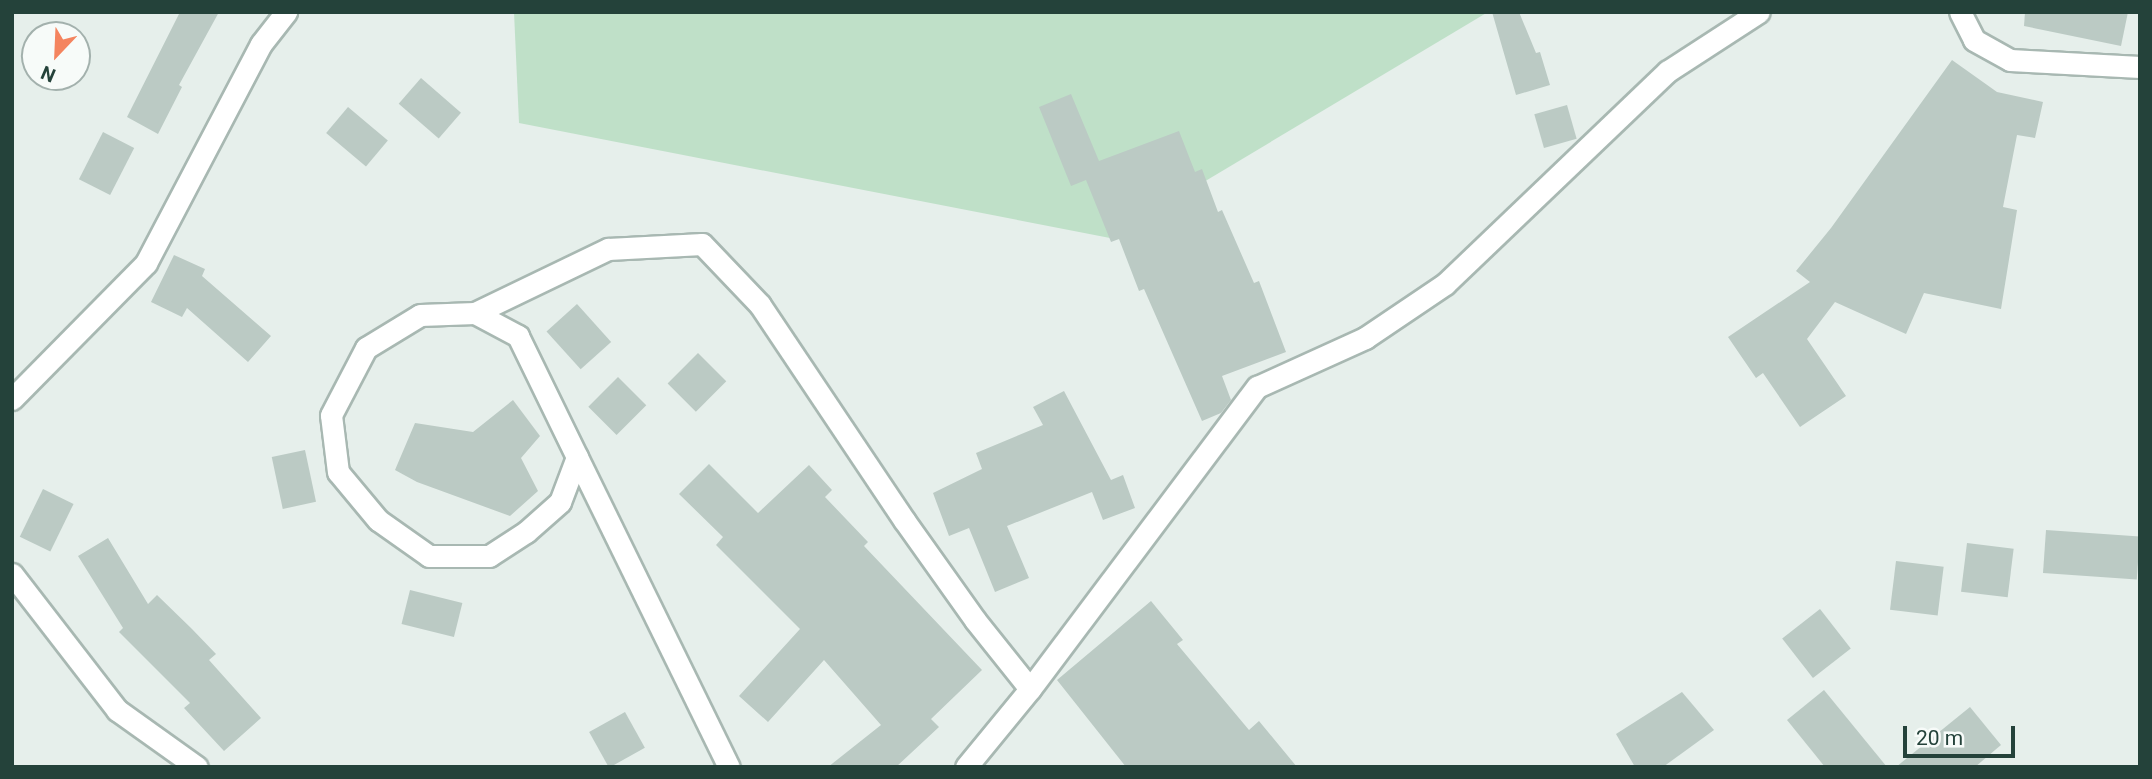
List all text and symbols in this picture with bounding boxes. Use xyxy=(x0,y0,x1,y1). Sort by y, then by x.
north arrow xyxy=(21,21,91,91)
text: N xyxy=(38,61,59,87)
scale bar xyxy=(1907,712,2019,756)
text: 20 m xyxy=(1916,726,1963,750)

